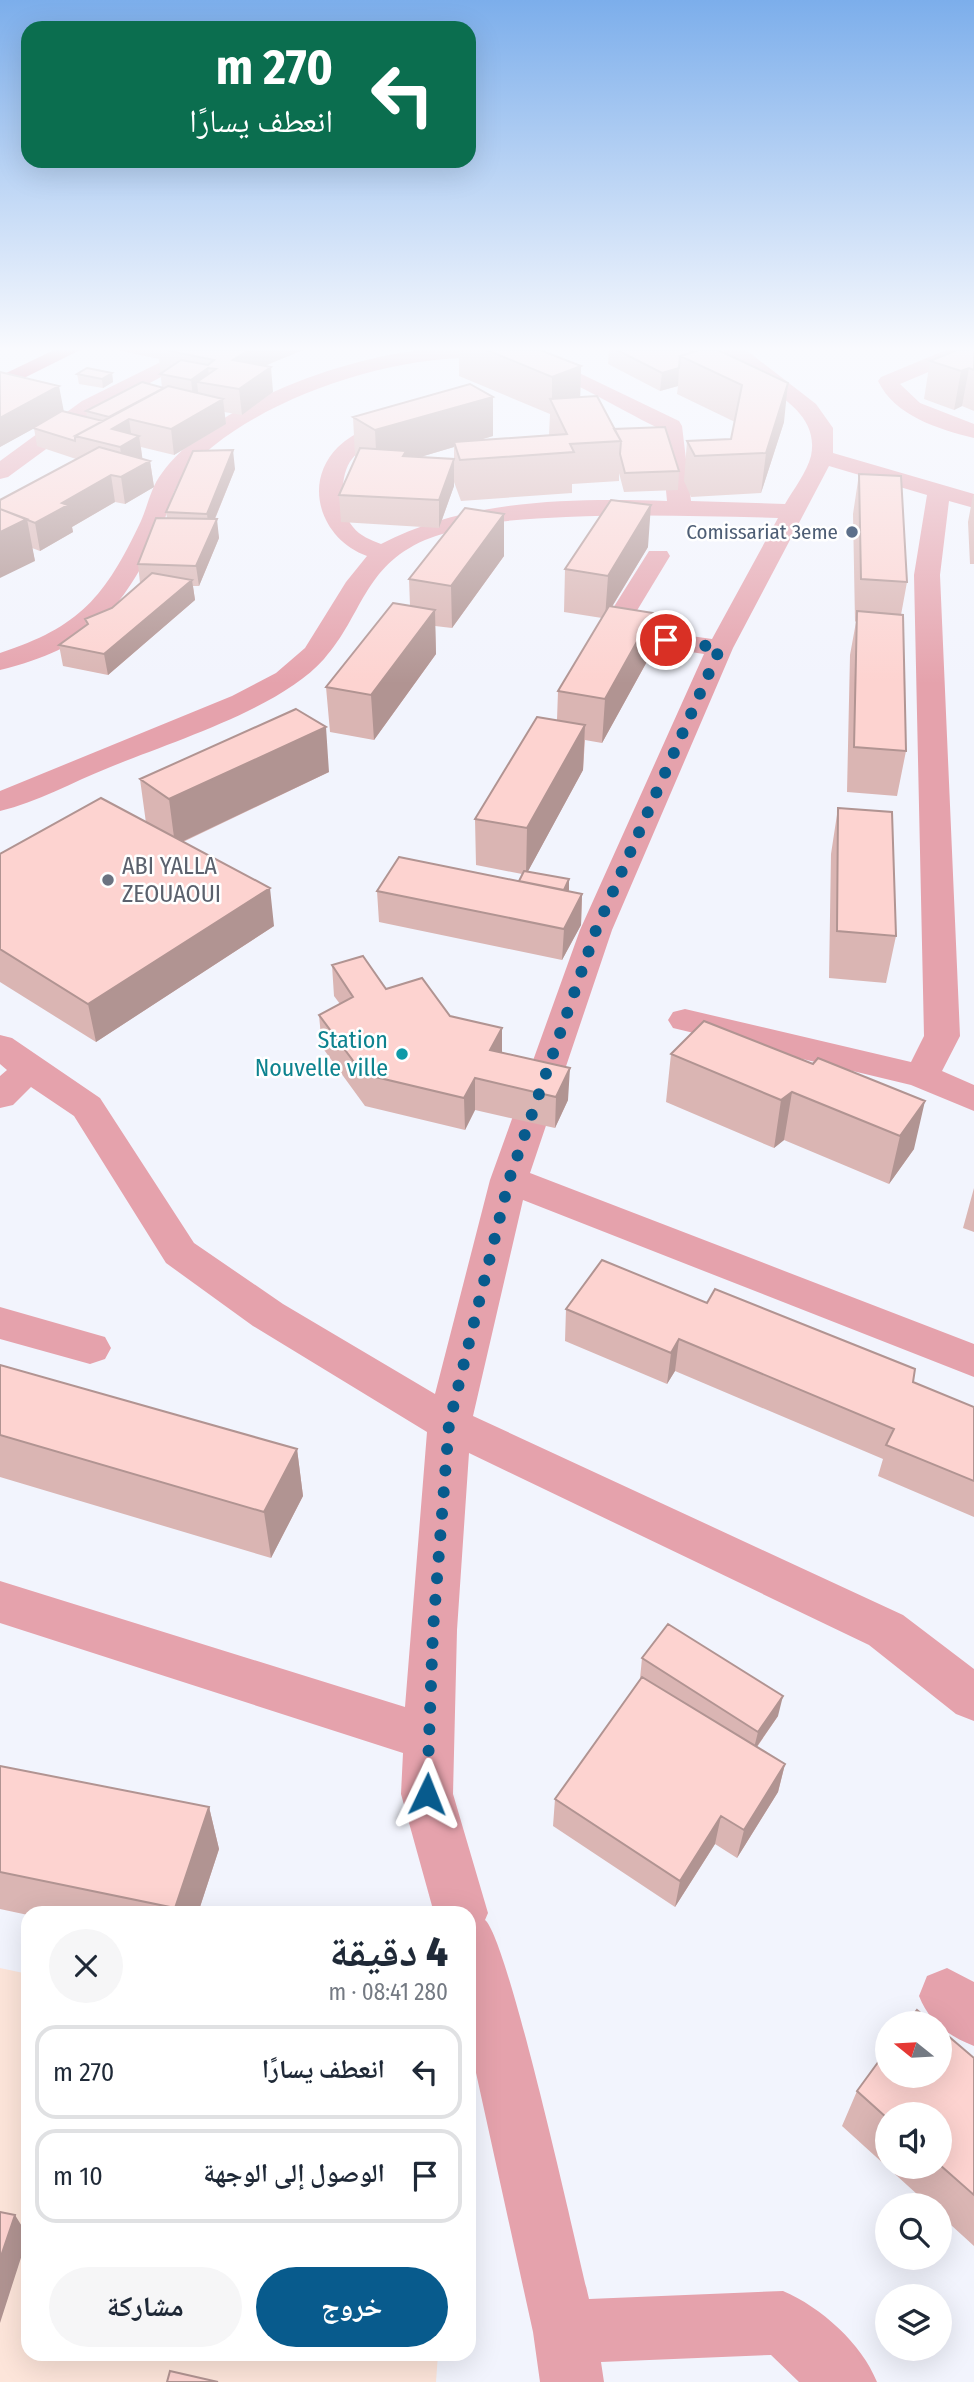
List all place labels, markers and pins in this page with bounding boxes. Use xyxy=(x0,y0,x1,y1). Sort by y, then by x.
place label: Comissariat 3eme xyxy=(686,519,838,545)
marker: Comissariat 3eme xyxy=(844,524,860,540)
pin xyxy=(636,610,696,670)
place label: ABI YALLA ZEOUAOUI xyxy=(122,852,221,908)
marker: ABI YALLA ZEOUAOUI xyxy=(100,872,116,888)
place label: Station Nouvelle ville xyxy=(255,1026,388,1082)
marker: Station Nouvelle ville xyxy=(394,1046,410,1062)

